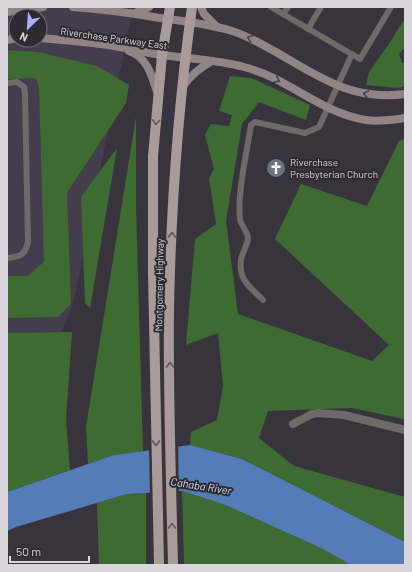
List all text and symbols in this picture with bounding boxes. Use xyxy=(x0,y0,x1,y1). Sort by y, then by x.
north arrow xyxy=(8,8,48,48)
street label: Riverchase Parkway East xyxy=(60,25,169,52)
text: N xyxy=(17,30,30,45)
one-way arrow xyxy=(246,34,253,42)
one-way arrow xyxy=(273,75,280,83)
one-way arrow xyxy=(363,90,369,99)
one-way arrow xyxy=(151,119,160,125)
place label: Riverchase Presbyterian Church xyxy=(290,156,378,180)
church icon: Riverchase Presbyterian Church xyxy=(265,157,287,179)
one-way arrow xyxy=(167,232,176,238)
street label: Montgomery Highway xyxy=(152,238,166,332)
one-way arrow xyxy=(166,362,174,368)
one-way arrow xyxy=(152,440,160,446)
water label: Cahaba River xyxy=(170,474,233,497)
one-way arrow xyxy=(168,523,176,529)
scale bar xyxy=(10,538,89,564)
text: 50 m xyxy=(16,544,41,558)

